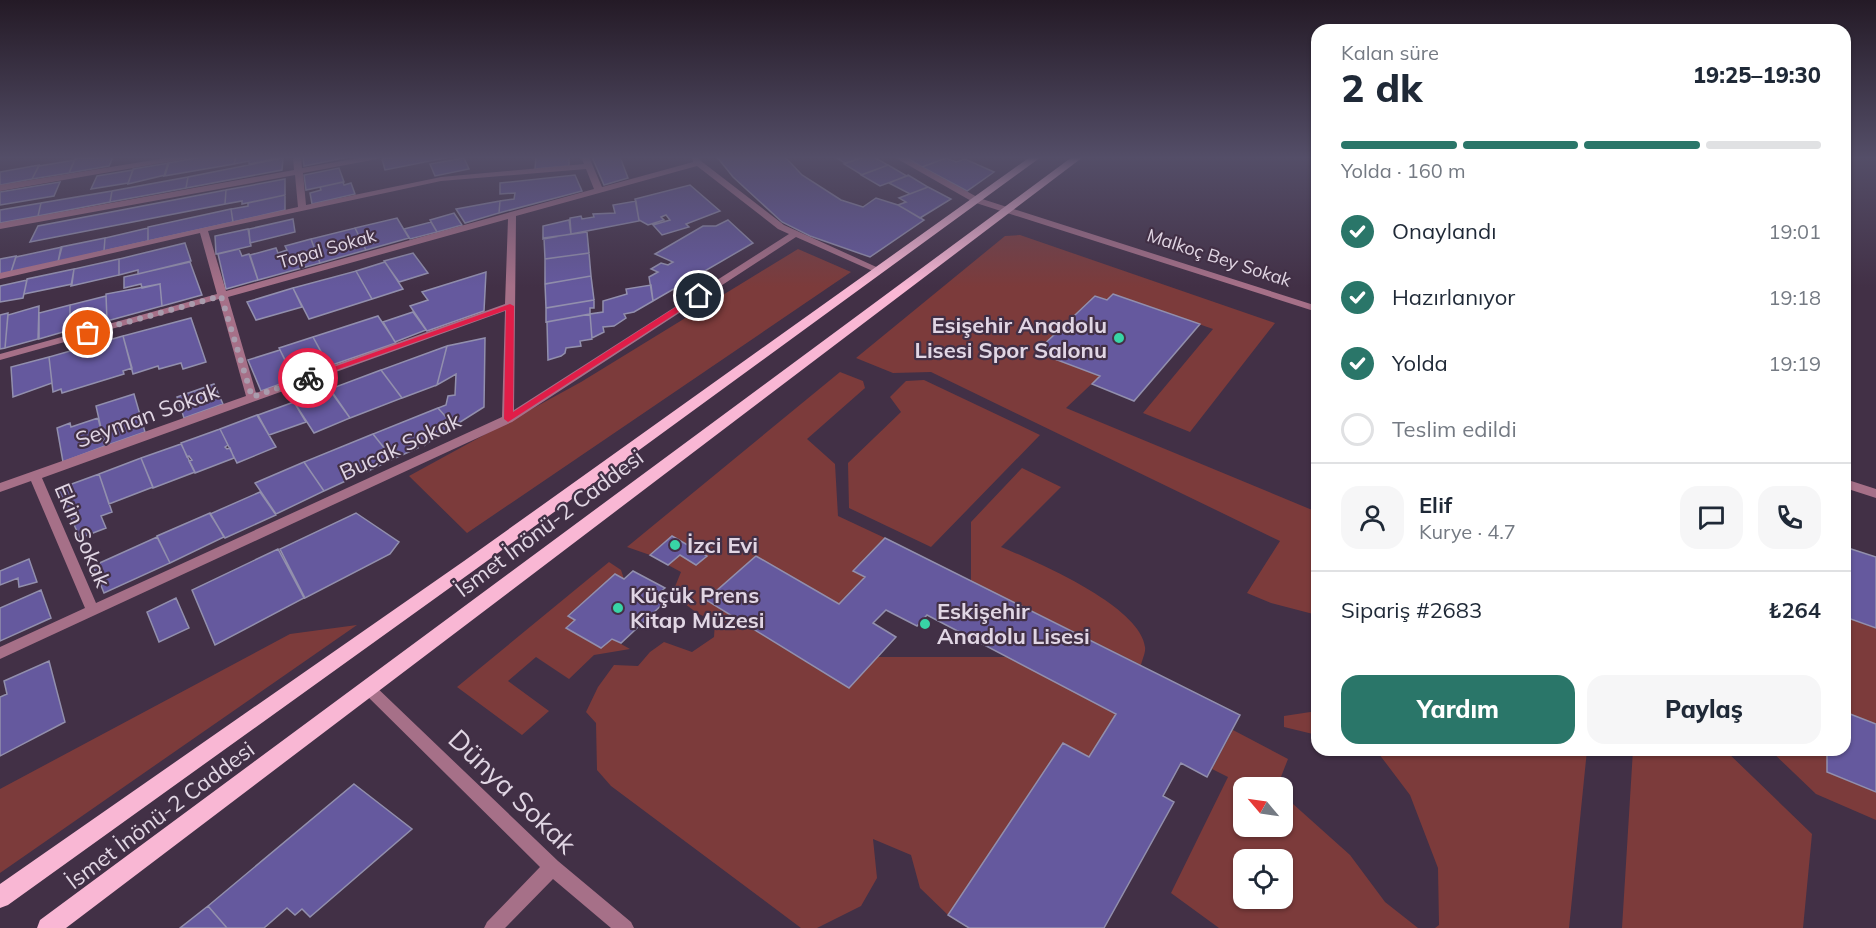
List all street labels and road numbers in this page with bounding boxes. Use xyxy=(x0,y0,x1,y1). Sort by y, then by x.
street label: Topal Sokak xyxy=(275,223,379,274)
street label: Malkoç Bey Sokak xyxy=(1144,223,1295,292)
street label: Seyman Sokak xyxy=(72,376,223,454)
street label: Bucak Sokak xyxy=(335,405,466,486)
street label: İsmet İnönü-2 Caddesi xyxy=(449,443,649,603)
street label: Ekin Sokak xyxy=(49,479,118,592)
street label: Dünya Sokak xyxy=(442,722,585,862)
street label: İsmet İnönü-2 Caddesi xyxy=(60,735,260,895)

